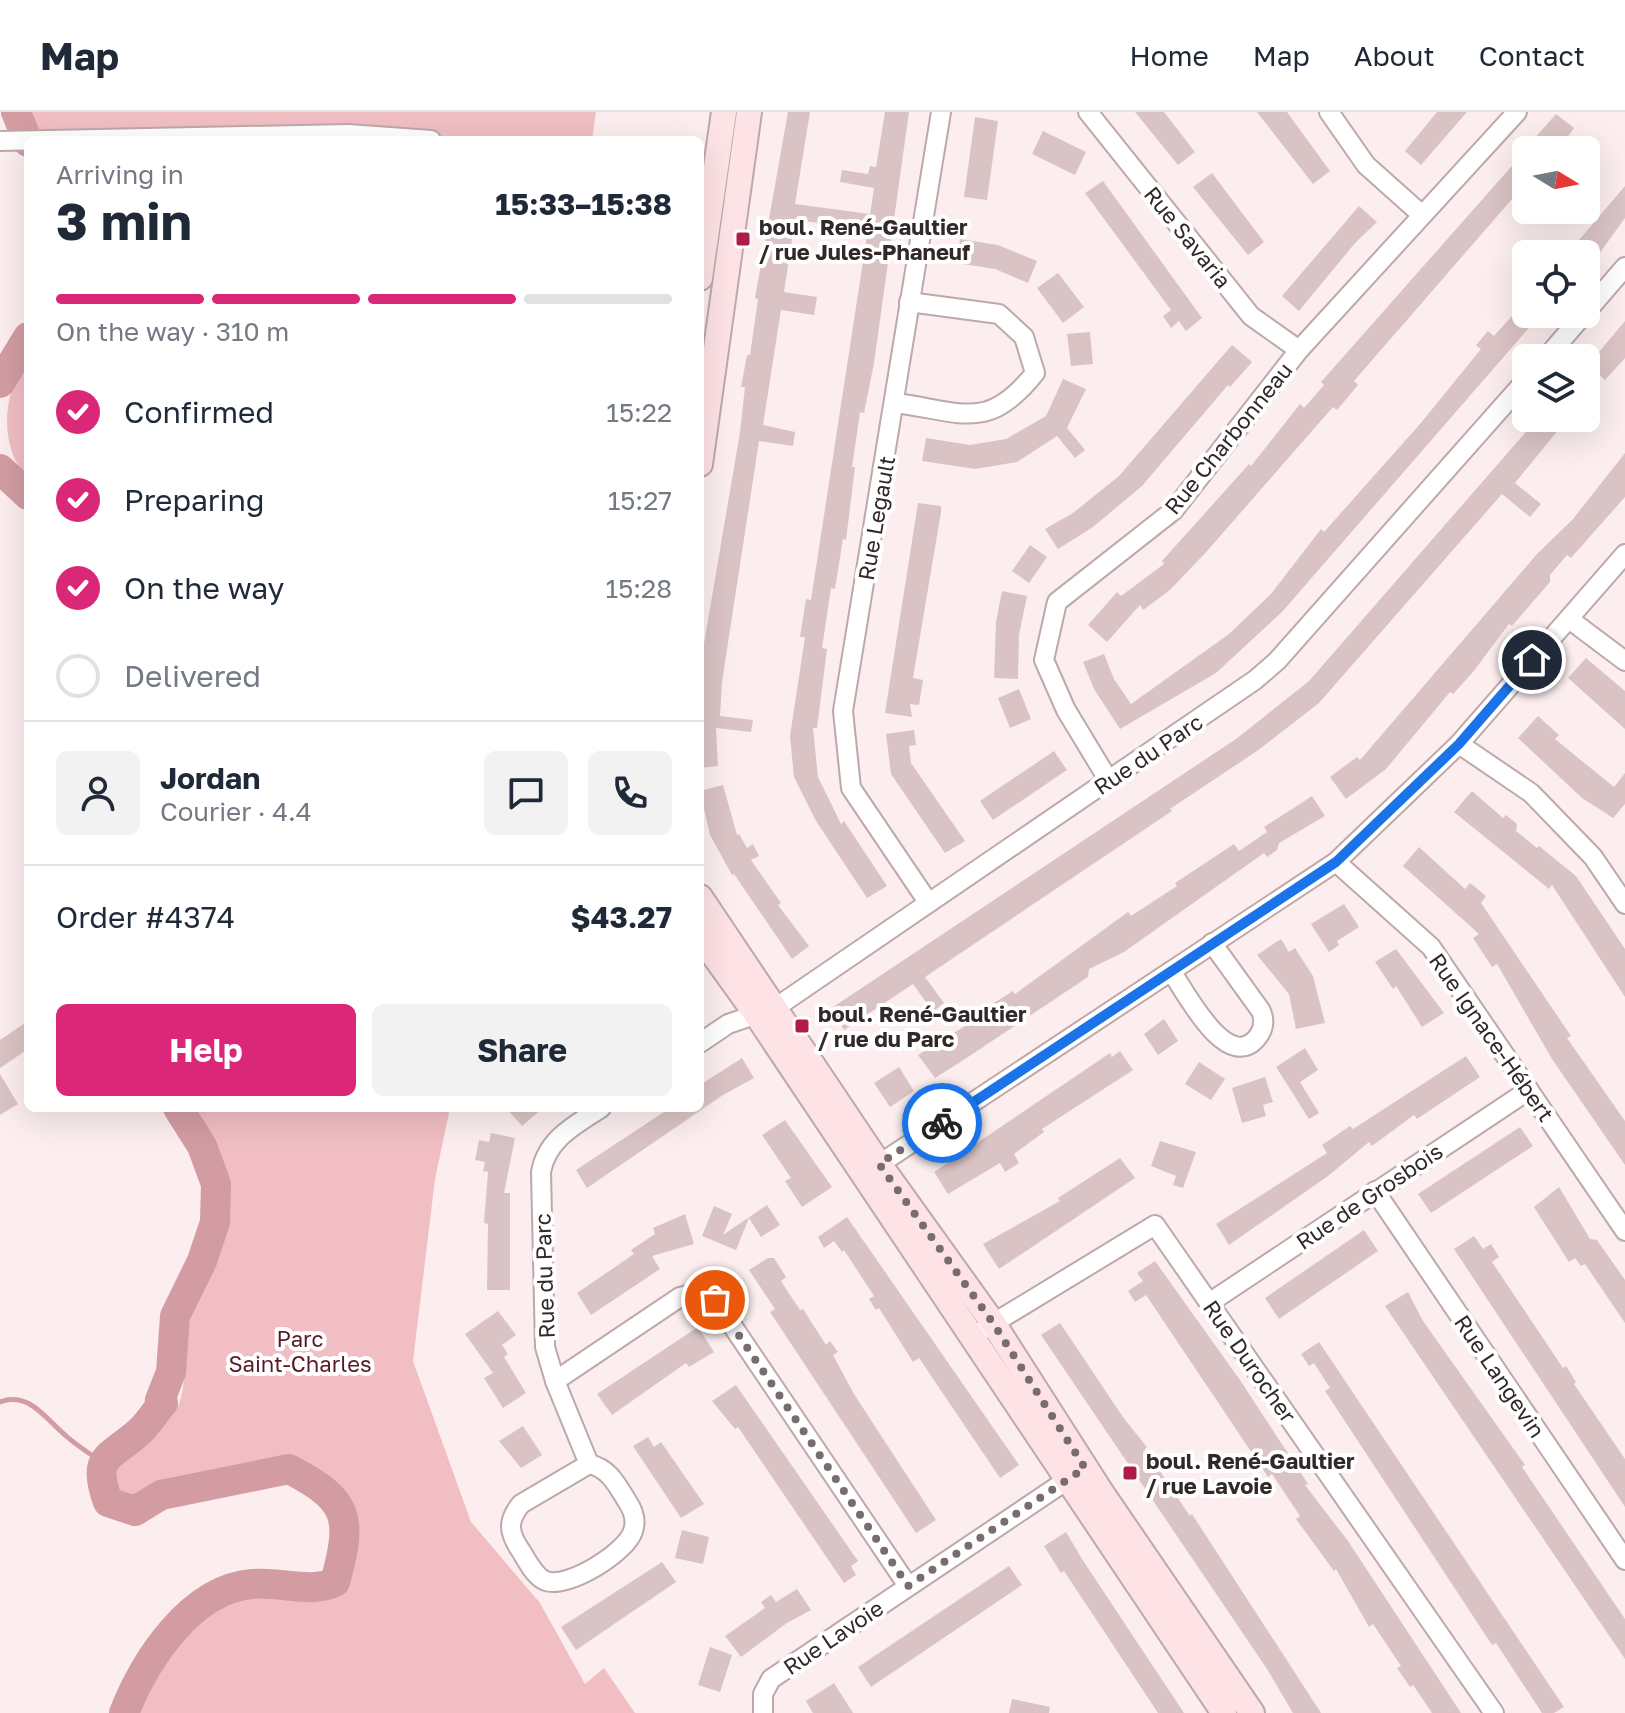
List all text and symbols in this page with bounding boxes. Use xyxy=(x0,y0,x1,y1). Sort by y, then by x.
text: Map xyxy=(40,33,119,78)
text: Home xyxy=(1130,39,1209,72)
text: Map xyxy=(1253,39,1310,72)
text: About xyxy=(1354,39,1435,72)
text: Contact xyxy=(1479,39,1585,72)
north arrow xyxy=(1512,136,1600,224)
map controls xyxy=(1512,136,1600,432)
text: Arriving in xyxy=(56,159,184,190)
street label: Rue Savaria xyxy=(1139,181,1237,293)
text: 15:33–15:38 xyxy=(495,186,672,222)
text: 3 min xyxy=(56,189,192,251)
place label: boul. René-Gaultier / rue Jules-Phaneuf xyxy=(759,213,970,265)
marker: boul. René-Gaultier / rue Jules-Phaneuf xyxy=(734,230,752,248)
button: locate xyxy=(1512,240,1600,328)
text: On the way · 310 m xyxy=(56,316,289,347)
button: layers xyxy=(1512,344,1600,432)
street label: Rue Charbonneau xyxy=(1158,356,1298,520)
icon: check xyxy=(56,390,100,434)
text: Confirmed xyxy=(124,394,274,430)
text: 15:22 xyxy=(606,397,672,428)
street label: Rue Legault xyxy=(852,454,900,582)
icon: check xyxy=(56,478,100,522)
text: Preparing xyxy=(124,482,265,518)
text: 15:27 xyxy=(608,485,672,516)
icon: check xyxy=(56,566,100,610)
text: On the way xyxy=(124,570,284,606)
text: 15:28 xyxy=(606,573,672,604)
pin xyxy=(1498,626,1566,694)
icon: home xyxy=(1510,638,1554,682)
text: Delivered xyxy=(124,658,261,694)
street label: Rue du Parc xyxy=(1088,708,1208,800)
button: person xyxy=(56,751,140,835)
button: chat xyxy=(484,751,568,835)
button: phone xyxy=(588,751,672,835)
text: Jordan xyxy=(160,760,260,796)
text: Courier · 4.4 xyxy=(160,796,312,827)
text: Order #4374 xyxy=(56,899,235,935)
text: $43.27 xyxy=(571,899,672,935)
street label: Rue Ignace-Hébert xyxy=(1424,948,1560,1126)
place label: boul. René-Gaultier / rue du Parc xyxy=(818,1000,1027,1052)
button: Help xyxy=(56,1004,356,1096)
button: Share xyxy=(372,1004,672,1096)
marker: boul. René-Gaultier / rue du Parc xyxy=(793,1017,811,1035)
courier xyxy=(902,1083,982,1163)
icon: bike xyxy=(920,1101,964,1145)
street label: Rue de Grosbois xyxy=(1291,1137,1447,1255)
street label: Rue du Parc xyxy=(528,1213,560,1339)
pin xyxy=(681,1266,749,1334)
icon: bag xyxy=(693,1278,737,1322)
street label: Rue Durocher xyxy=(1198,1295,1302,1428)
street label: Rue Langevin xyxy=(1449,1309,1551,1443)
park label: Parc Saint-Charles xyxy=(228,1325,372,1377)
place label: boul. René-Gaultier / rue Lavoie xyxy=(1146,1447,1355,1499)
marker: boul. René-Gaultier / rue Lavoie xyxy=(1121,1464,1139,1482)
street label: Rue Lavoie xyxy=(778,1594,888,1680)

